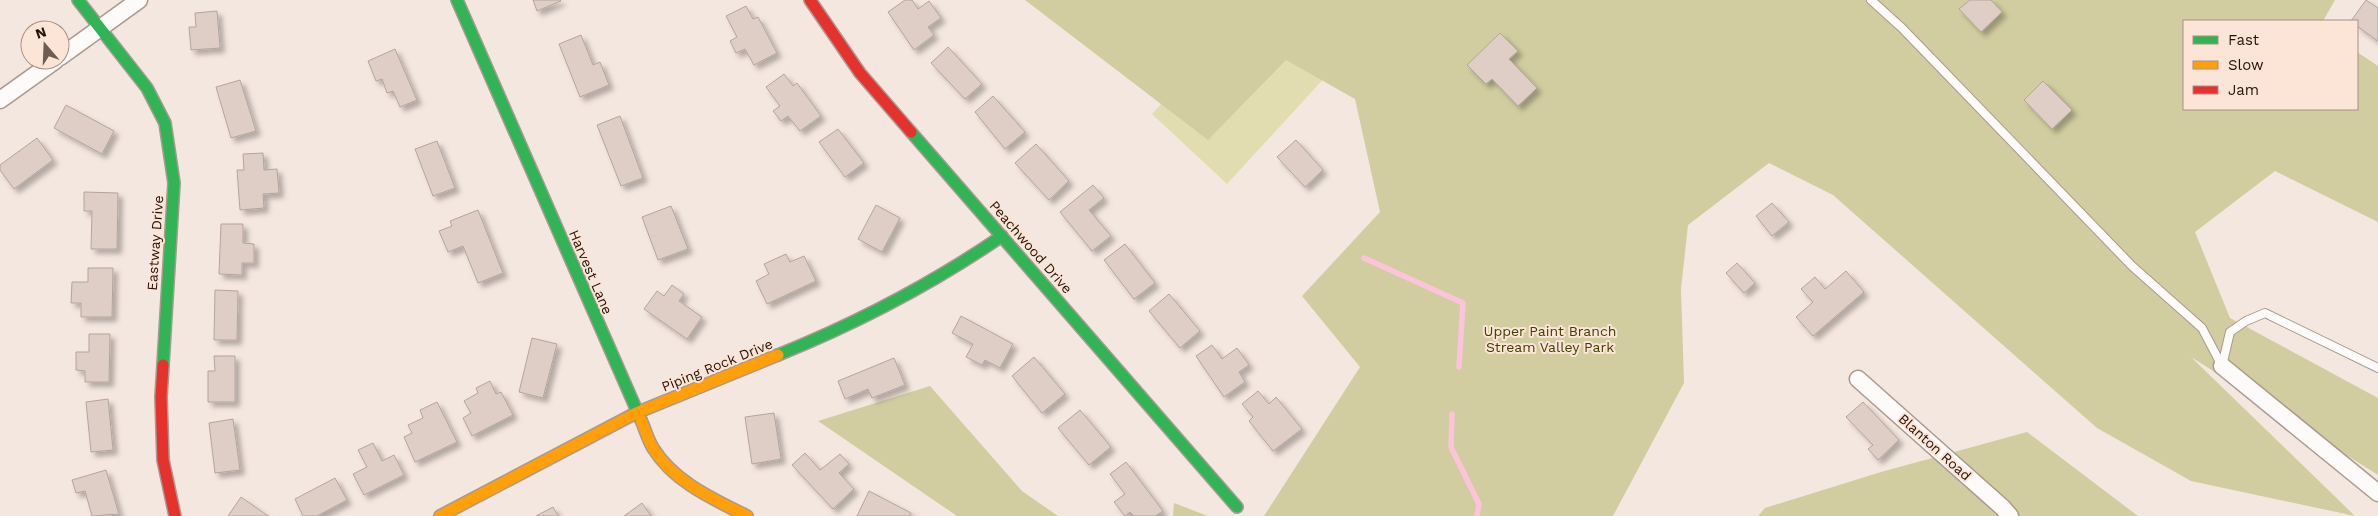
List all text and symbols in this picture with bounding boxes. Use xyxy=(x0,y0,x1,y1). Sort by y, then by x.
north arrow xyxy=(20,20,70,70)
legend xyxy=(2183,20,2358,110)
text: N xyxy=(33,23,48,42)
text: Fast xyxy=(2228,31,2260,49)
text: Slow xyxy=(2228,56,2264,74)
text: Jam xyxy=(2228,81,2259,99)
street label: Eastway Drive xyxy=(144,195,166,291)
street label: Peachwood Drive xyxy=(986,197,1076,297)
street label: Harvest Lane xyxy=(566,227,616,317)
park label: Upper Paint Branch Stream Valley Park xyxy=(1484,323,1616,355)
street label: Piping Rock Drive xyxy=(659,335,775,395)
street label: Blanton Road xyxy=(1896,410,1974,484)

